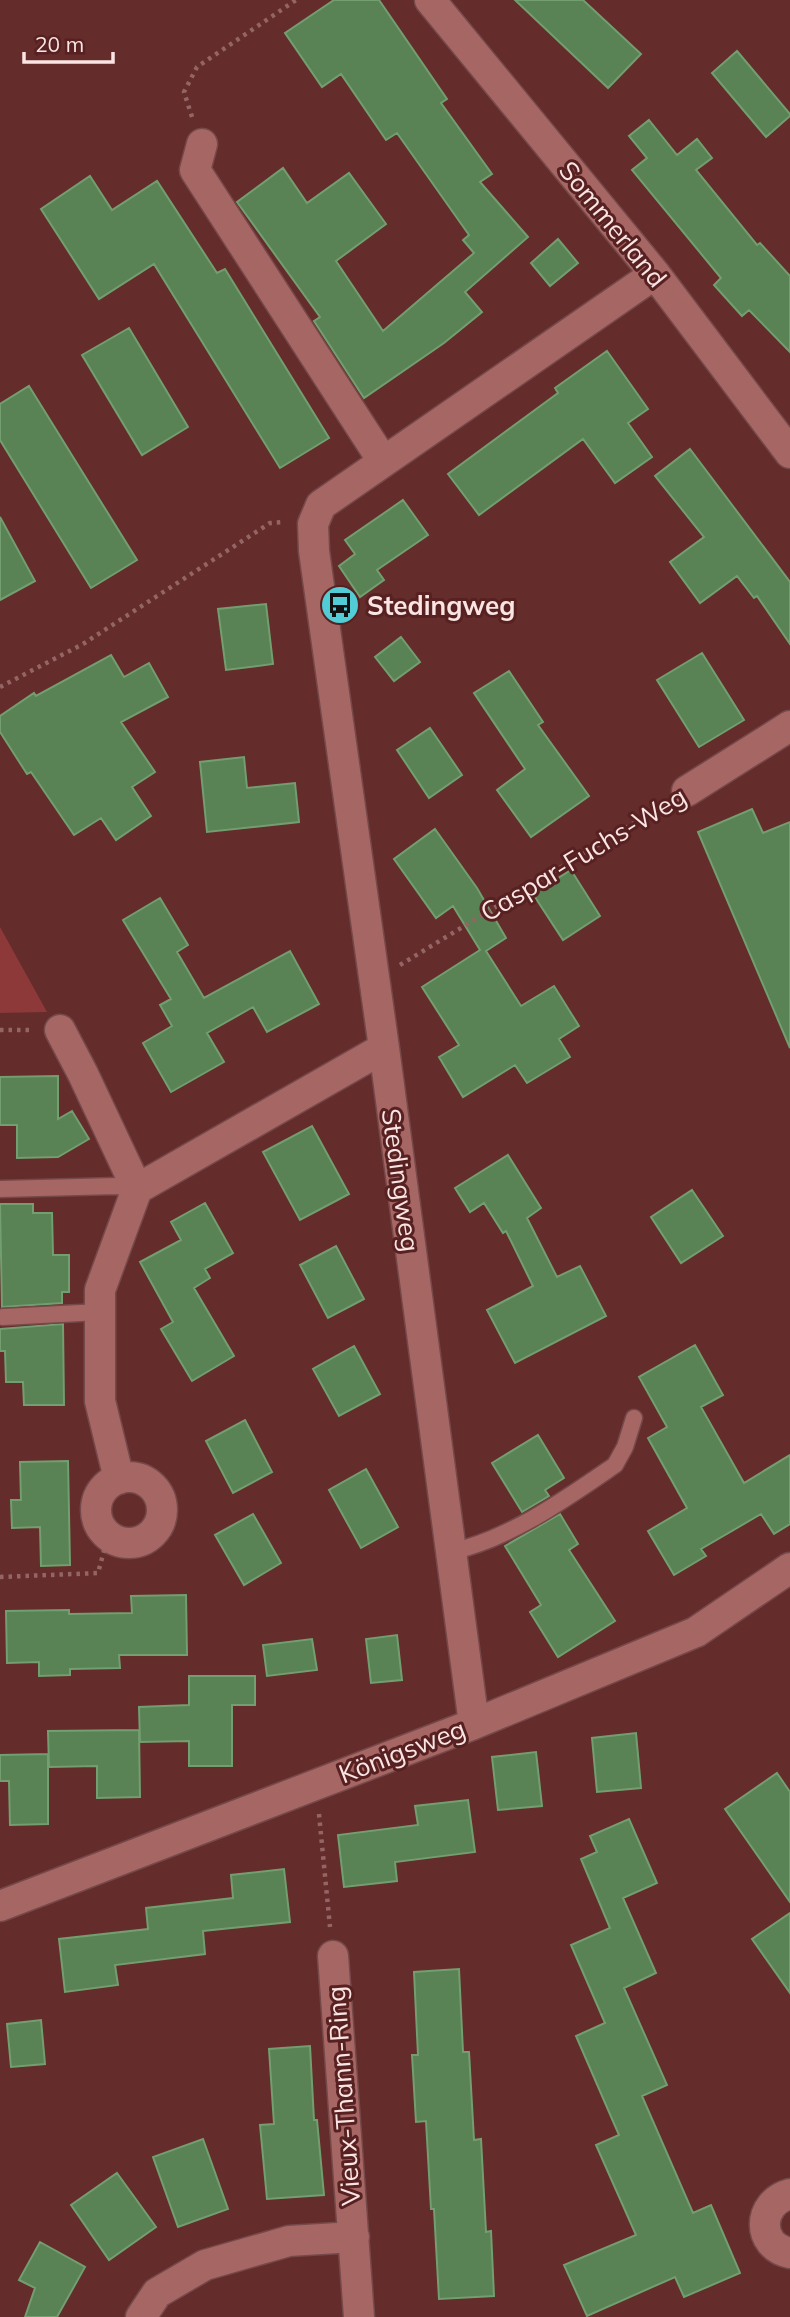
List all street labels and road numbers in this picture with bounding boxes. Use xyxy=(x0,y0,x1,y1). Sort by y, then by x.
street label: Sommerland xyxy=(552,154,674,294)
street label: Caspar-Fuchs-Weg xyxy=(474,779,692,929)
street label: Stedingweg xyxy=(375,1106,427,1254)
street label: Königsweg xyxy=(334,1712,470,1790)
street label: Vieux-Thann-Ring xyxy=(319,1985,367,2207)

